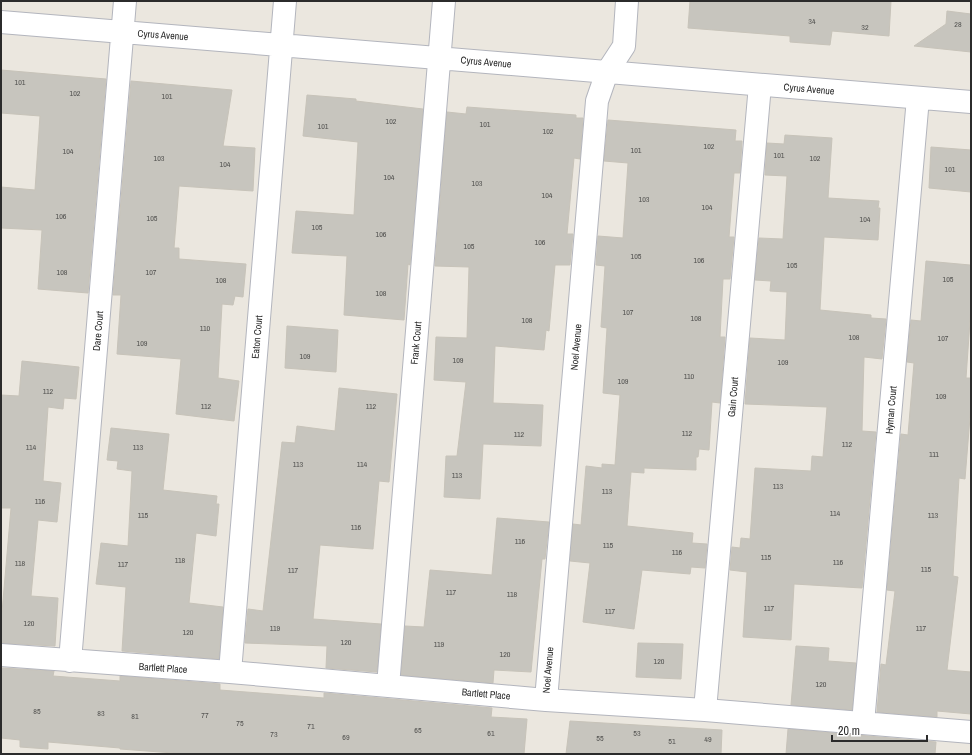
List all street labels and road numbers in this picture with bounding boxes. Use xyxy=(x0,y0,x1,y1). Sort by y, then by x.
street label: Cyrus Avenue xyxy=(137,27,189,43)
street label: Cyrus Avenue xyxy=(460,53,512,71)
street label: Cyrus Avenue xyxy=(783,80,835,98)
street label: Dare Court xyxy=(90,310,106,352)
street label: Eaton Court xyxy=(249,314,265,359)
street label: Frank Court xyxy=(408,320,424,365)
street label: Noel Avenue xyxy=(568,323,585,371)
street label: Gain Court xyxy=(725,376,741,418)
street label: Hyman Court xyxy=(882,385,900,435)
street label: Noel Avenue xyxy=(540,646,557,694)
street label: Bartlett Place xyxy=(138,660,188,676)
street label: Bartlett Place xyxy=(461,685,511,703)

